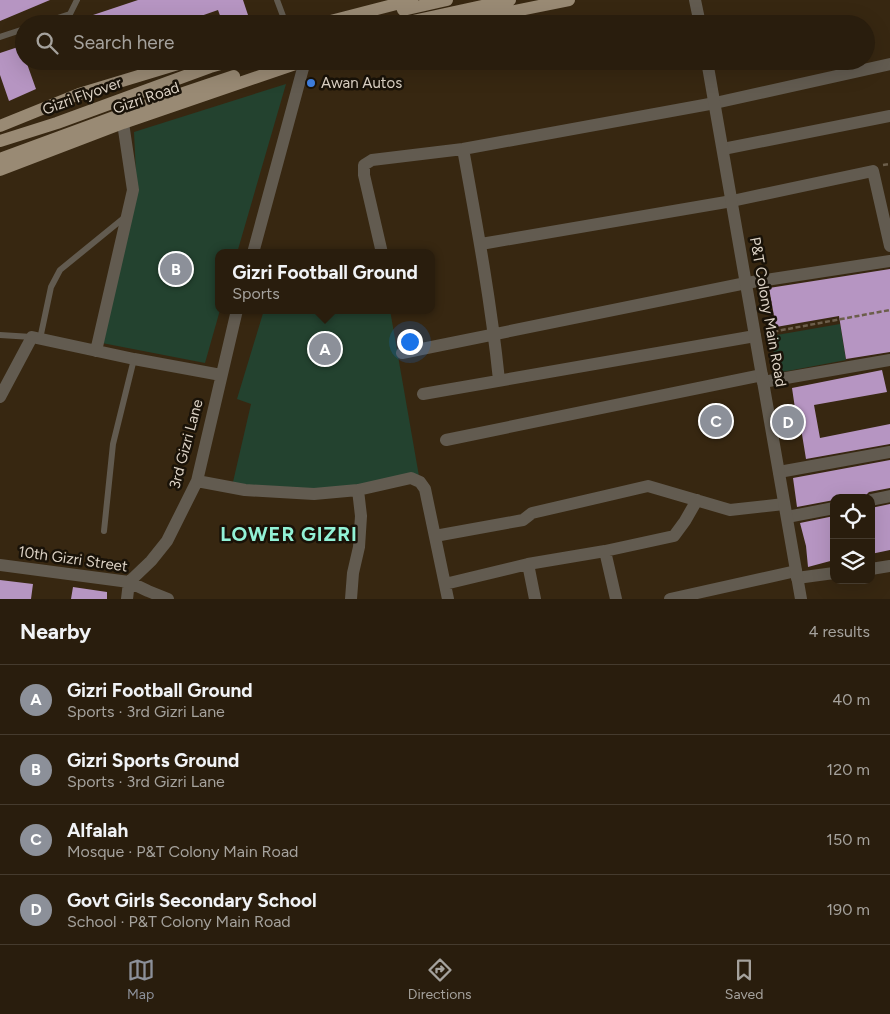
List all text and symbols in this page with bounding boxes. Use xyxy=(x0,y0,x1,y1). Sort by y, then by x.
search box xyxy=(15,15,875,70)
icon: search xyxy=(33,29,61,57)
text: Search here xyxy=(73,31,175,54)
street label: Gizri Flyover xyxy=(40,73,124,119)
place label: Awan Autos xyxy=(321,74,402,92)
marker: Awan Autos xyxy=(305,77,317,89)
street label: Gizri Road xyxy=(110,78,182,118)
street label: P&T Colony Main Road xyxy=(746,236,790,388)
popup xyxy=(215,249,435,314)
pin: B xyxy=(160,250,192,288)
text: Gizri Football Ground xyxy=(232,261,418,284)
text: Sports xyxy=(232,284,280,303)
your location xyxy=(397,329,423,355)
pin: A xyxy=(309,330,341,368)
street label: 3rd Gizri Lane xyxy=(165,397,207,491)
pin: C xyxy=(700,402,732,440)
pin: D xyxy=(772,403,804,441)
map controls xyxy=(830,494,875,584)
button: locate xyxy=(830,494,875,539)
district label: LOWER GIZRI xyxy=(220,522,358,546)
button: layers xyxy=(830,539,875,584)
street label: 10th Gizri Street xyxy=(17,542,129,576)
text: Nearby xyxy=(20,619,91,644)
text: 4 results xyxy=(809,622,870,641)
text: Gizri Football Ground xyxy=(67,679,253,702)
text: A xyxy=(30,690,42,709)
text: 40 m xyxy=(832,690,870,709)
text: Sports · 3rd Gizri Lane xyxy=(67,702,225,721)
text: Gizri Sports Ground xyxy=(67,749,239,772)
text: B xyxy=(31,760,41,779)
text: 120 m xyxy=(827,760,870,779)
text: Sports · 3rd Gizri Lane xyxy=(67,772,225,791)
text: Alfalah xyxy=(67,819,128,842)
text: C xyxy=(30,830,42,849)
text: 150 m xyxy=(826,830,870,849)
text: Mosque · P&T Colony Main Road xyxy=(67,842,298,861)
text: Govt Girls Secondary School xyxy=(67,889,317,912)
text: D xyxy=(30,900,42,919)
text: 190 m xyxy=(827,900,870,919)
text: School · P&T Colony Main Road xyxy=(67,912,291,931)
tab: Map xyxy=(127,956,155,1003)
tab: Directions xyxy=(408,956,472,1003)
tab: Saved xyxy=(725,956,763,1003)

